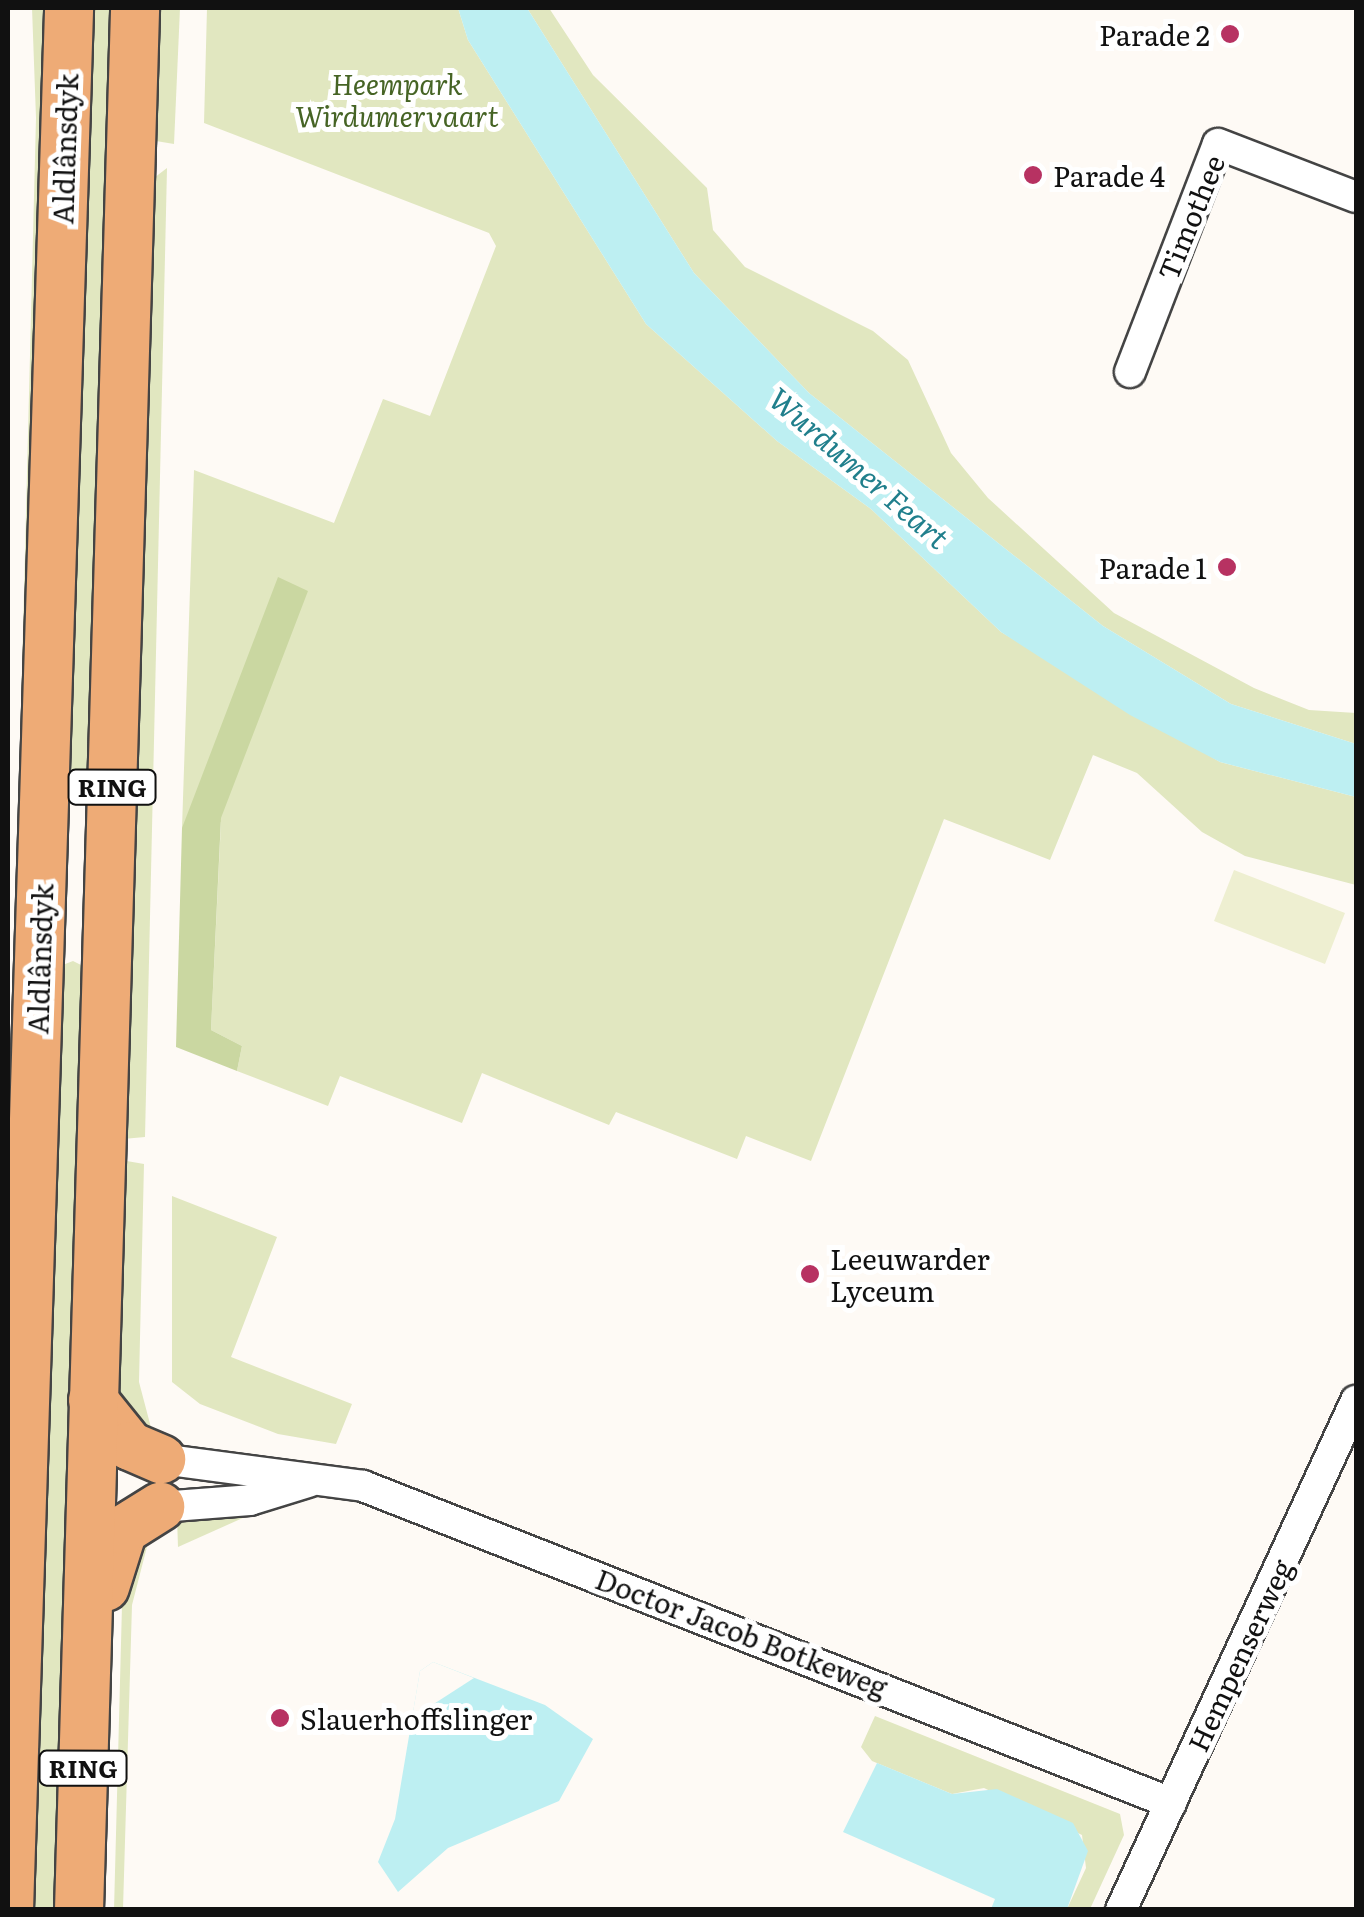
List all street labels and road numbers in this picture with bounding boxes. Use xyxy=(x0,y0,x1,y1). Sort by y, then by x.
street label: Aldlânsdyk xyxy=(45,73,83,225)
street label: Timothee xyxy=(1150,150,1230,284)
road number: RING xyxy=(67,767,157,807)
street label: Aldlânsdyk xyxy=(20,883,58,1035)
street label: Hempenserweg xyxy=(1180,1554,1298,1756)
street label: Doctor Jacob Botkeweg xyxy=(591,1561,893,1703)
road number: RING xyxy=(38,1748,128,1788)

